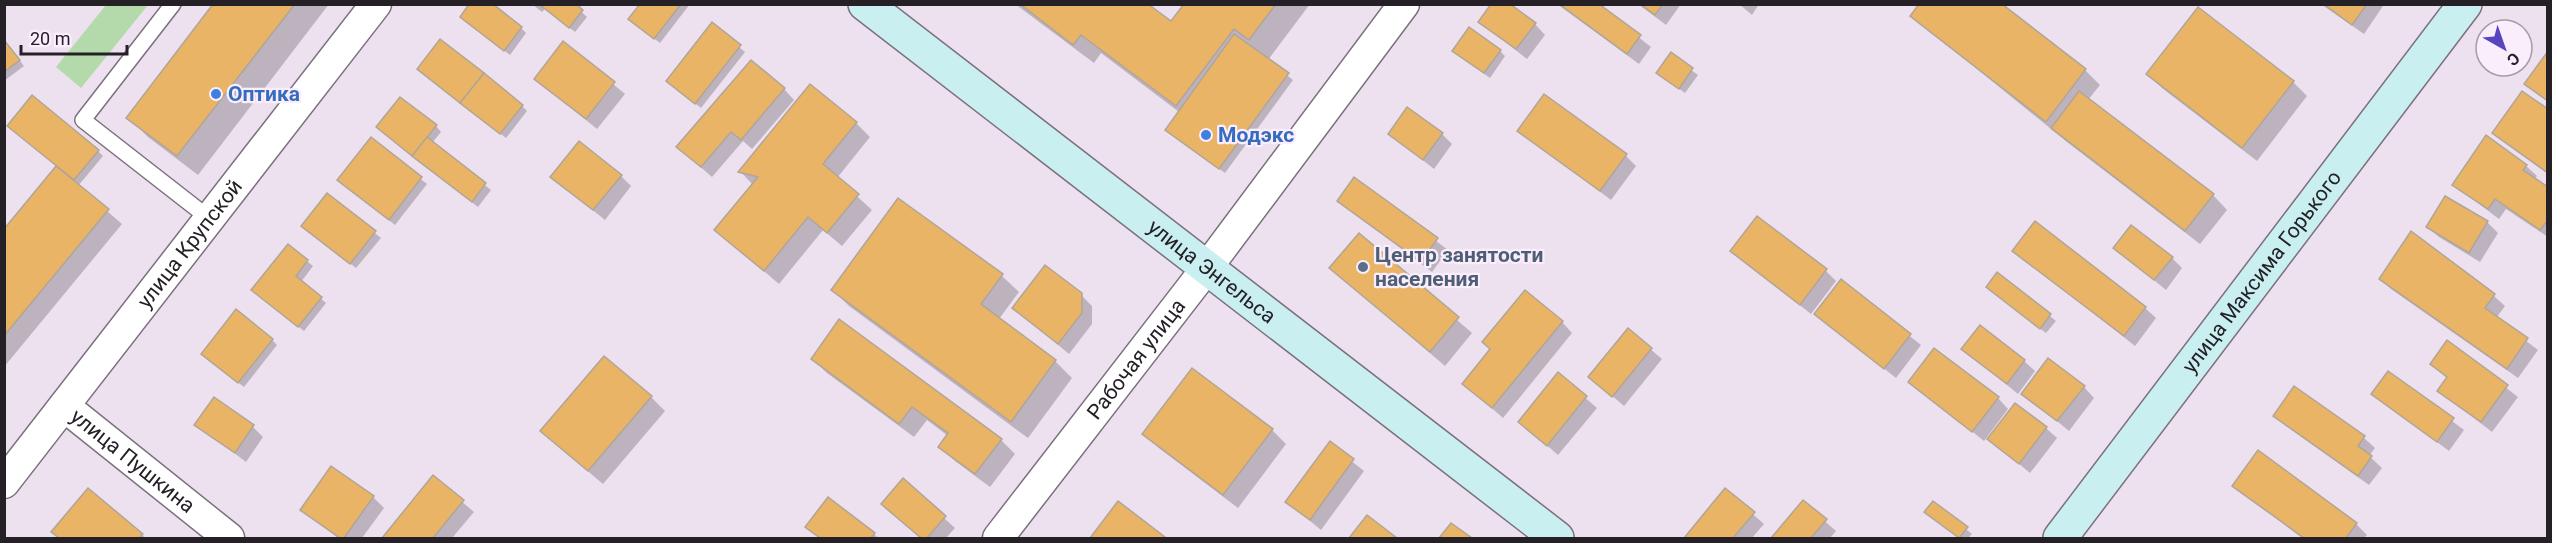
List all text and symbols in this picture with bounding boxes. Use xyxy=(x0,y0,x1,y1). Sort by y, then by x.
scale bar xyxy=(21,18,128,56)
north arrow xyxy=(2474,18,2534,78)
text: 20 m xyxy=(30,28,70,49)
text: С xyxy=(2503,48,2523,70)
place label: Оптика xyxy=(228,82,300,106)
marker: Оптика xyxy=(209,87,223,101)
place label: Модэкс xyxy=(1218,123,1294,147)
marker: Модэкс xyxy=(1199,128,1213,142)
street label: улица Максима Горького xyxy=(2177,166,2346,378)
street label: улица Крупской xyxy=(132,175,247,313)
street label: улица Энгельса xyxy=(1143,215,1280,328)
place label: Центр занятости населения xyxy=(1375,243,1543,291)
marker: Центр занятости населения xyxy=(1356,260,1370,274)
street label: Рабочая улица xyxy=(1082,294,1190,424)
street label: улица Пушкина xyxy=(66,404,200,518)

